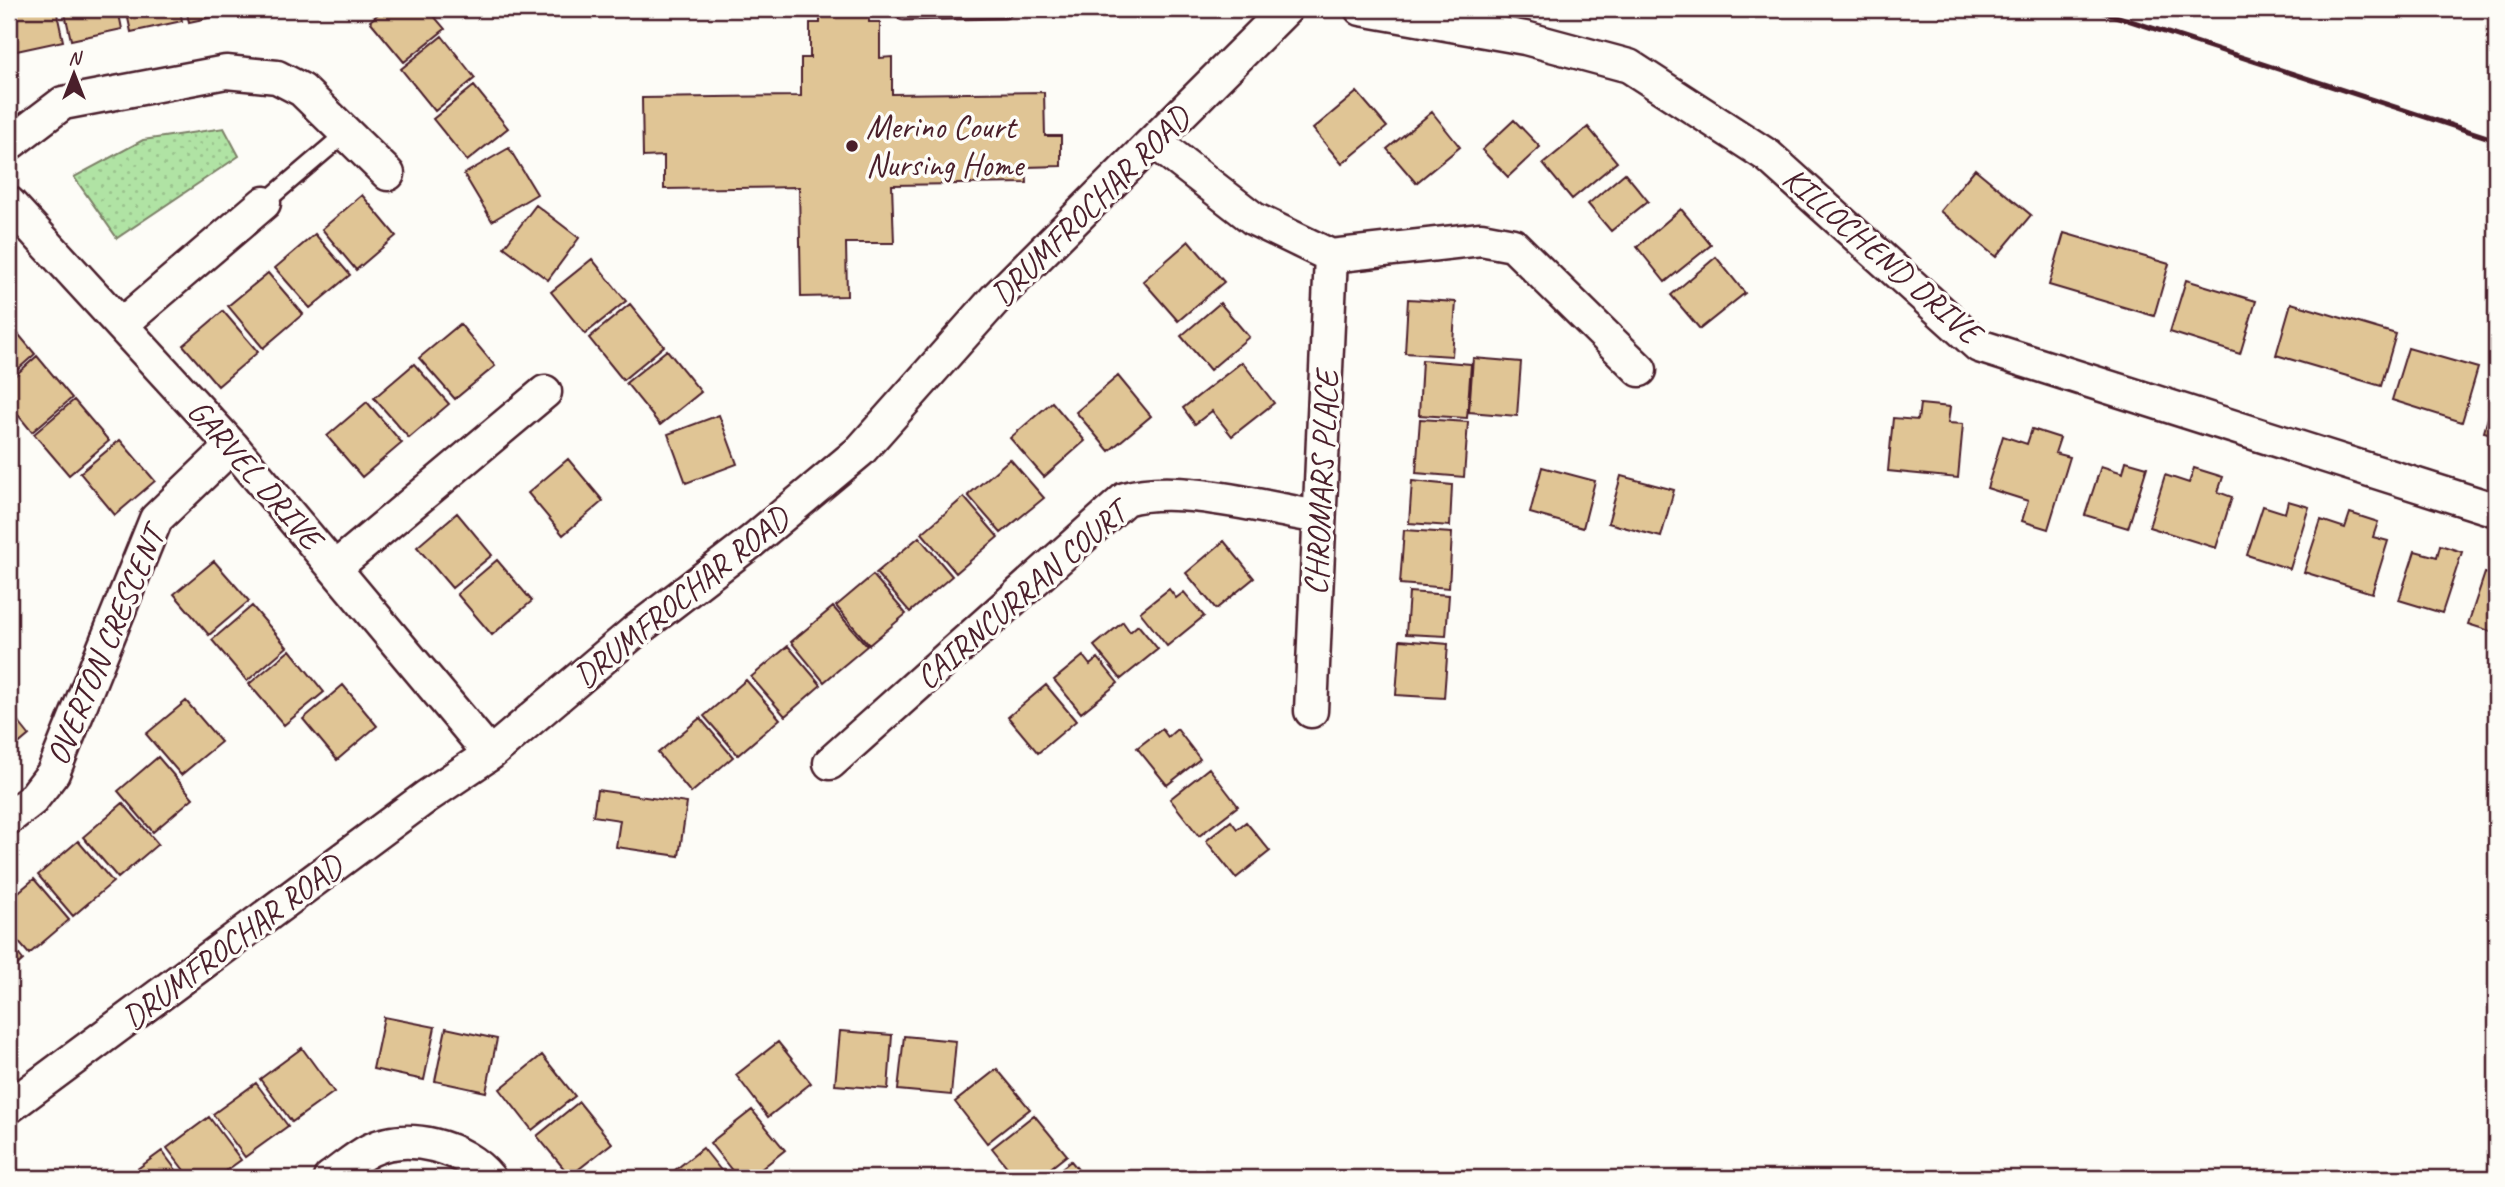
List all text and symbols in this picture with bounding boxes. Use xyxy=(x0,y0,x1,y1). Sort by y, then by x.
north arrow xyxy=(38,38,108,108)
text: N xyxy=(68,46,83,70)
street label: DRUMFROCHAR ROAD xyxy=(981,95,1201,315)
place label: Merino Court Nursing Home xyxy=(866,106,1025,186)
marker: Merino Court Nursing Home xyxy=(844,138,860,154)
street label: KILLOCHEND DRIVE xyxy=(1774,157,1993,355)
street label: CHROMARS PLACE xyxy=(1294,365,1348,596)
street label: GARVEL DRIVE xyxy=(178,390,335,561)
street label: CAIRNCURRAN COURT xyxy=(907,487,1140,698)
street label: DRUMFROCHAR ROAD xyxy=(565,495,799,697)
street label: OVERTON CRESCENT xyxy=(36,514,177,771)
street label: DRUMFROCHAR ROAD xyxy=(114,844,353,1038)

